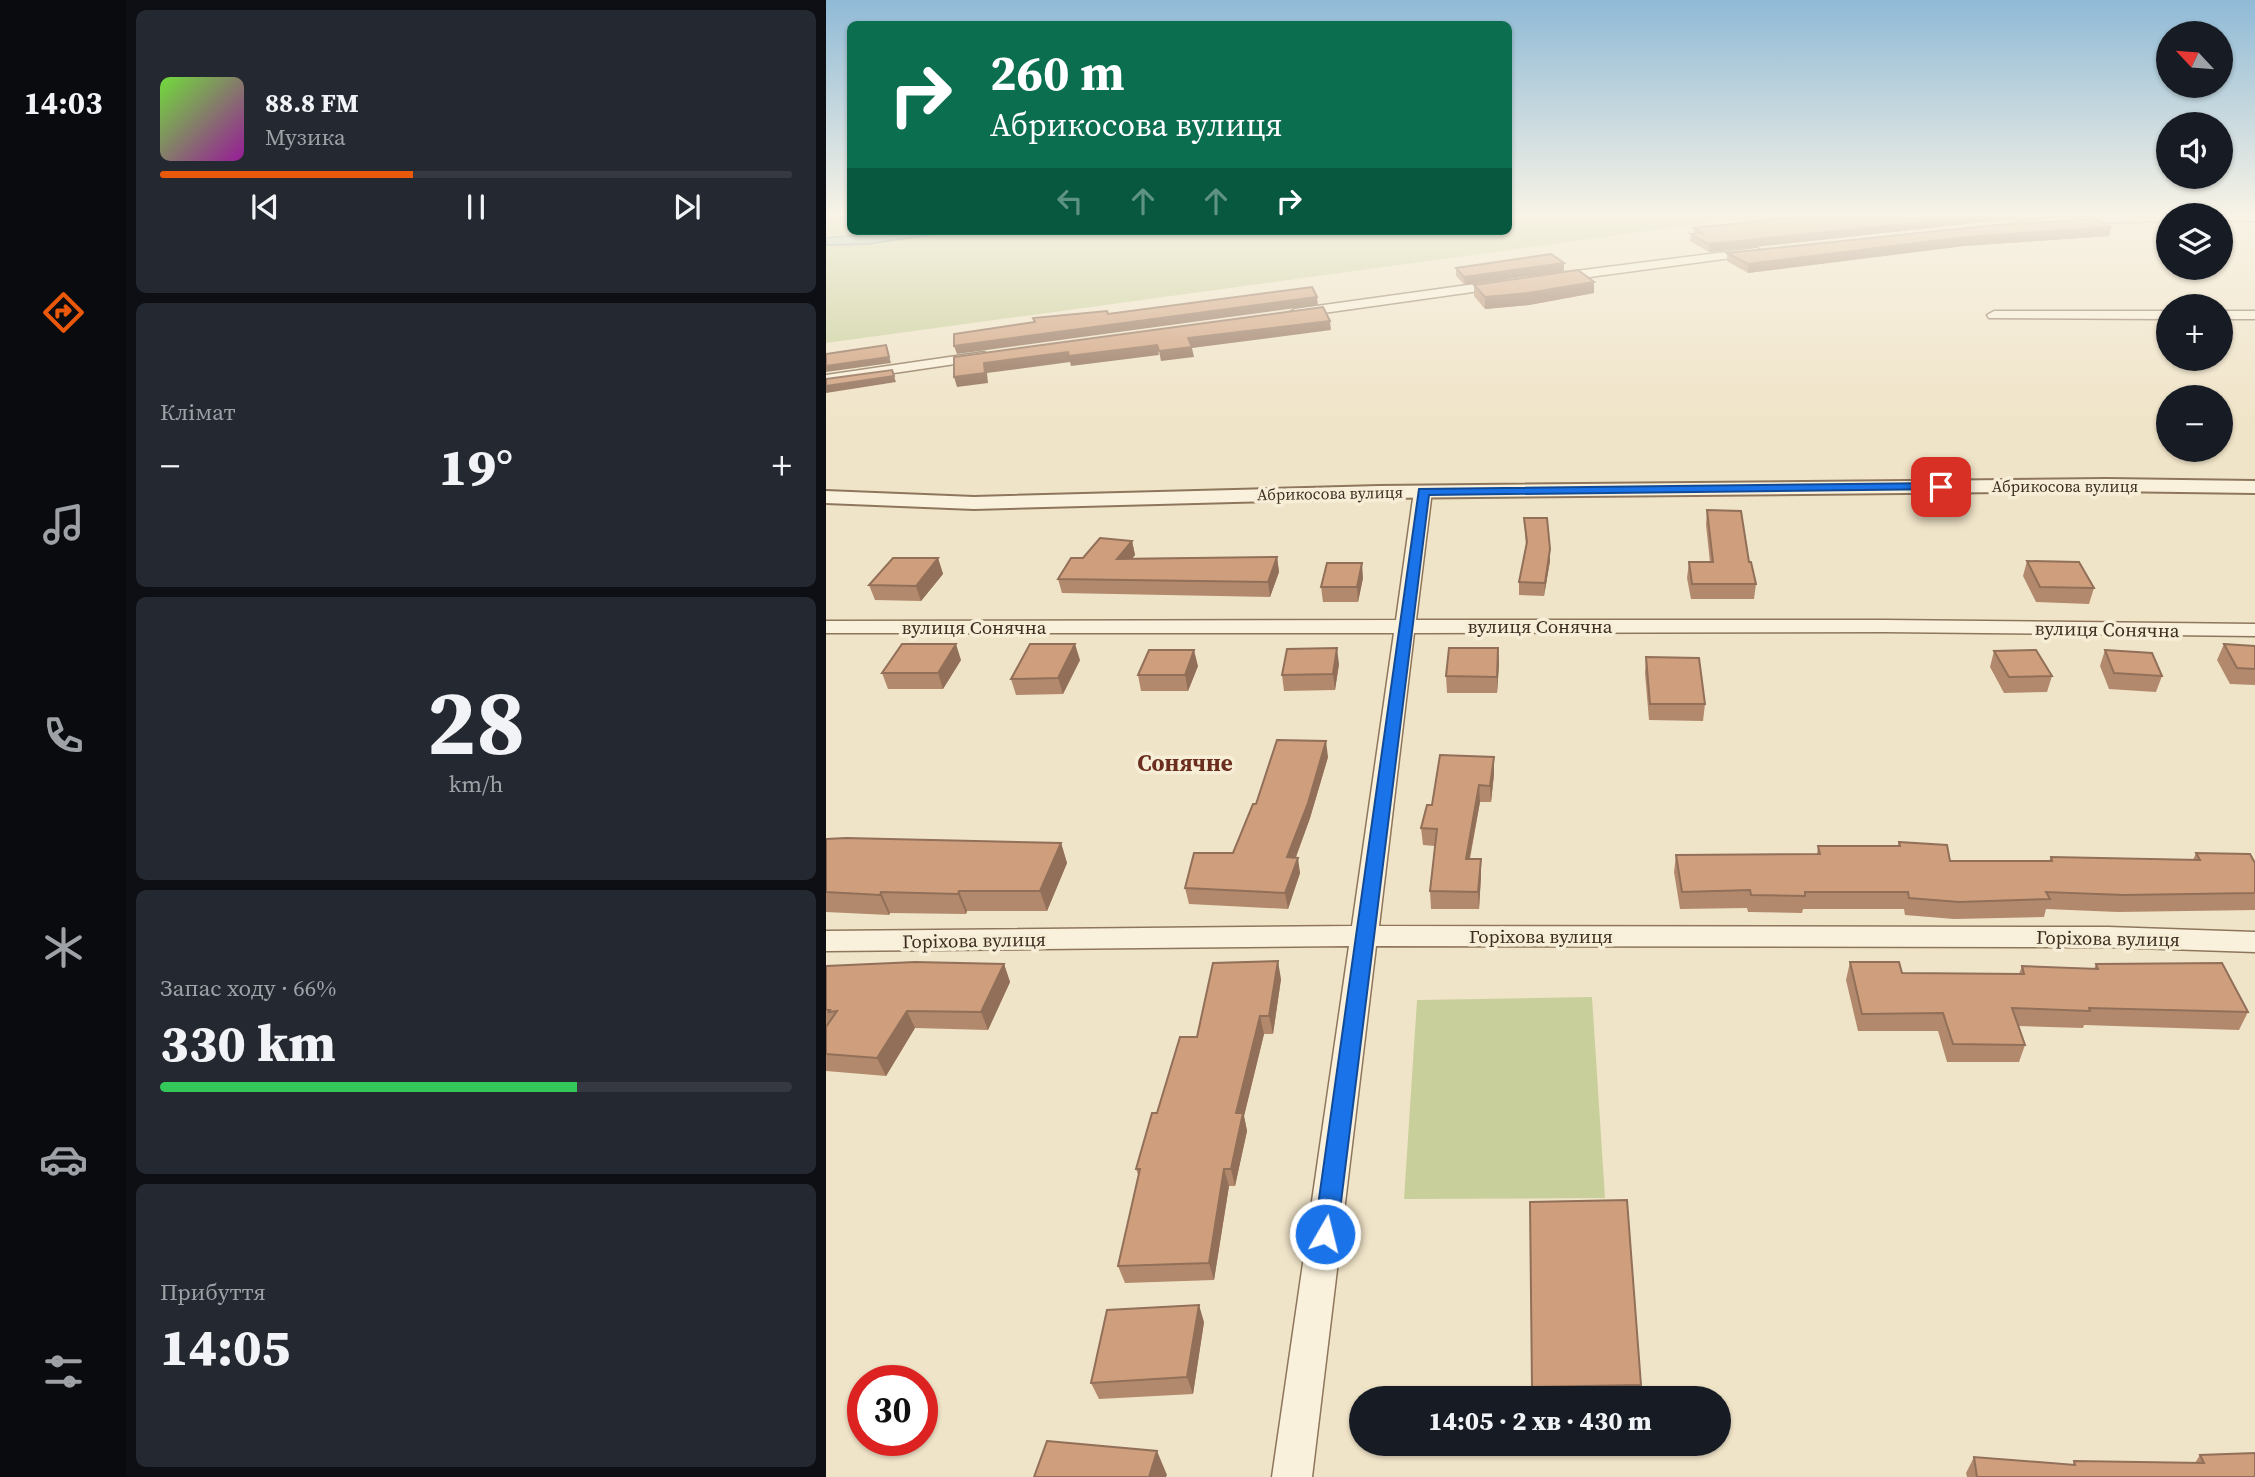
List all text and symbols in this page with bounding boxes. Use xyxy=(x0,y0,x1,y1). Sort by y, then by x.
north arrow xyxy=(2156,21,2233,98)
map controls xyxy=(2156,21,2233,462)
text: 260 m xyxy=(990,39,1125,106)
icon: right xyxy=(875,49,966,140)
text: 14:03 xyxy=(24,81,102,125)
text: 88.8 FM xyxy=(265,85,359,121)
text: Абрикосова вулиця xyxy=(990,103,1283,147)
button: sound xyxy=(2156,112,2233,189)
text: Музика xyxy=(265,121,346,153)
icon: left xyxy=(1051,182,1089,220)
icon: ahead xyxy=(1124,182,1162,220)
icon: ahead xyxy=(1197,182,1235,220)
icon: right xyxy=(1270,182,1308,220)
icon: previous xyxy=(246,188,284,226)
icon: pause xyxy=(457,188,495,226)
icon: next xyxy=(668,188,706,226)
button: layers xyxy=(2156,203,2233,280)
icon: directions xyxy=(39,288,88,337)
button: + xyxy=(2156,294,2233,371)
button: − xyxy=(2156,385,2233,462)
text: Клімат xyxy=(160,396,236,428)
text: 19° xyxy=(439,431,513,502)
text: − xyxy=(160,440,180,492)
text: + xyxy=(772,440,792,492)
pin xyxy=(1911,457,1971,517)
icon: arrive xyxy=(1922,468,1960,506)
street label: Абрикосова вулиця xyxy=(1992,475,2138,497)
street label: Абрикосова вулиця xyxy=(1257,481,1403,505)
icon: music xyxy=(39,500,88,549)
street label: вулиця Сонячна xyxy=(1468,613,1613,639)
street label: вулиця Сонячна xyxy=(902,614,1047,640)
street label: вулиця Сонячна xyxy=(2034,615,2180,643)
text: 28 xyxy=(427,660,525,784)
icon: phone xyxy=(39,711,88,760)
district label: Сонячне xyxy=(1137,747,1233,779)
text: km/h xyxy=(449,768,503,800)
icon: climate xyxy=(39,923,88,972)
street label: Горіхова вулиця xyxy=(1469,923,1613,949)
street label: Горіхова вулиця xyxy=(2036,924,2180,952)
street label: Горіхова вулиця xyxy=(902,926,1046,954)
text: Запас ходу · 66% xyxy=(160,972,336,1004)
text: 330 km xyxy=(160,1007,336,1078)
icon: car xyxy=(39,1135,88,1184)
position arrow xyxy=(1288,1197,1362,1271)
text: Прибуття xyxy=(160,1276,266,1308)
text: 14:05 xyxy=(160,1311,290,1382)
icon: filters xyxy=(39,1347,88,1396)
speed limit sign: 30 xyxy=(847,1365,938,1456)
text: 14:05 · 2 хв · 430 m xyxy=(1428,1403,1652,1439)

